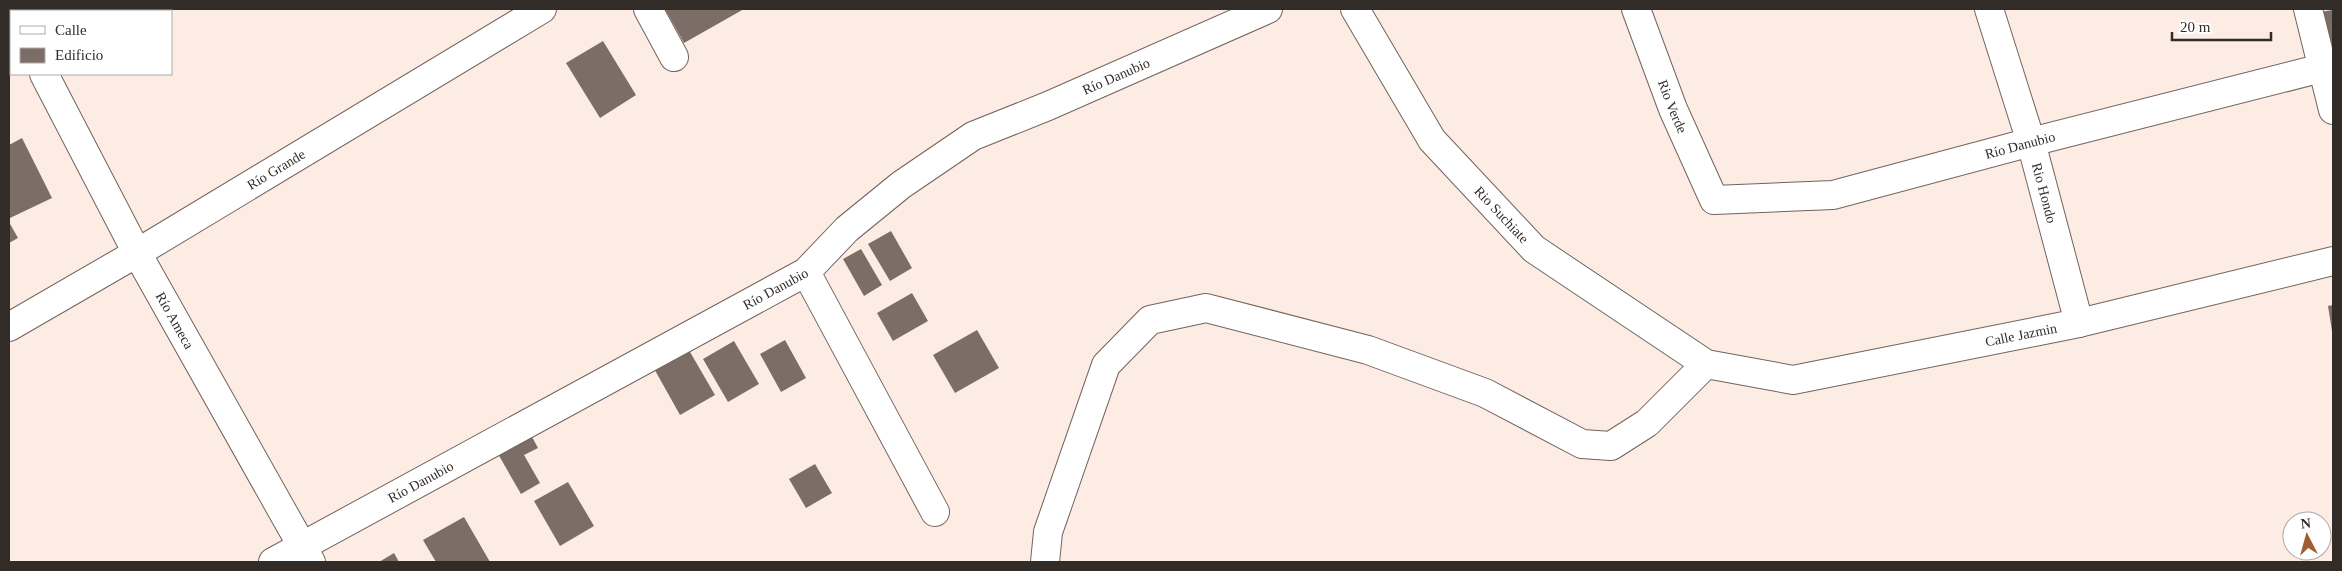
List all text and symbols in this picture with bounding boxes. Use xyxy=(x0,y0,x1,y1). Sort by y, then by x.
legend xyxy=(10,10,172,75)
scale bar xyxy=(2172,10,2271,42)
text: 20 m xyxy=(2180,19,2211,35)
text: Calle xyxy=(55,22,87,38)
text: Edificio xyxy=(55,47,103,63)
street label: Río Danubio xyxy=(1080,55,1152,97)
street label: Rio Verde xyxy=(1655,78,1690,135)
street label: Río Danubio xyxy=(1983,129,2057,162)
street label: Río Grande xyxy=(244,146,308,193)
street label: Rio Hondo xyxy=(2029,161,2060,225)
street label: Rio Suchiate xyxy=(1472,183,1532,246)
street label: Río Danubio xyxy=(740,265,811,312)
street label: Río Ameca xyxy=(153,289,197,352)
street label: Calle Jazmin xyxy=(1984,320,2058,349)
street label: Río Danubio xyxy=(385,458,456,505)
north arrow xyxy=(2282,511,2332,561)
text: N xyxy=(2300,516,2312,532)

